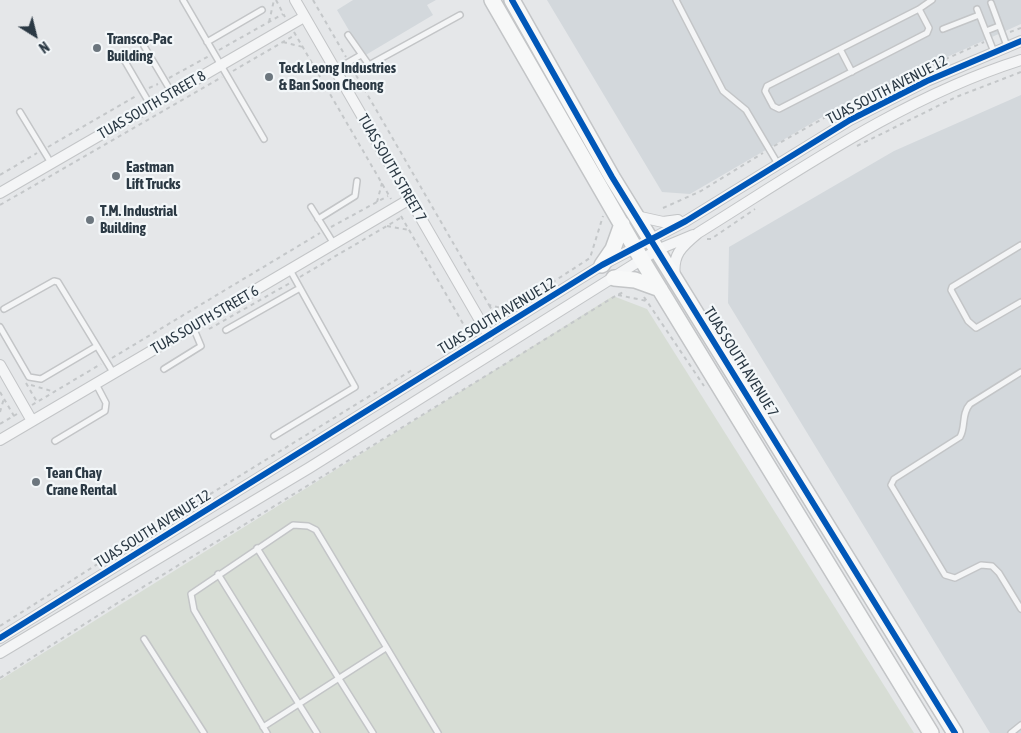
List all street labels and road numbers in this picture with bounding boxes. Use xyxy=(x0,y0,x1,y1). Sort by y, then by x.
street label: TUAS SOUTH AVENUE 12 xyxy=(823,52,951,128)
street label: TUAS SOUTH STREET 8 xyxy=(95,67,209,143)
street label: TUAS SOUTH STREET 7 xyxy=(354,111,430,225)
street label: TUAS SOUTH AVENUE 12 xyxy=(435,274,559,358)
street label: TUAS SOUTH STREET 6 xyxy=(148,282,262,358)
street label: TUAS SOUTH AVENUE 7 xyxy=(700,304,782,420)
street label: TUAS SOUTH AVENUE 12 xyxy=(92,486,214,572)

